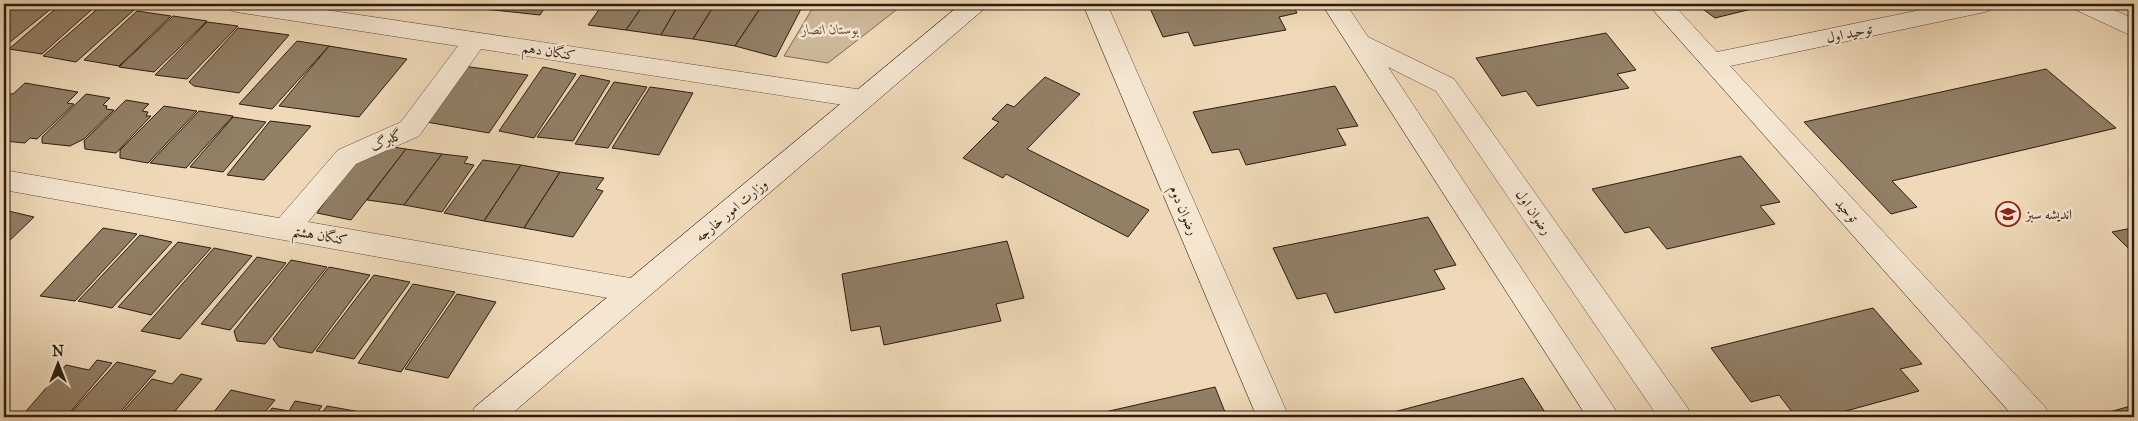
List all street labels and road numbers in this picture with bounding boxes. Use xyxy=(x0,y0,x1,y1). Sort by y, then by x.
street label: توحید اول xyxy=(1824,20,1874,47)
street label: کنگان دهم xyxy=(520,38,577,69)
street label: گلبرگ xyxy=(368,126,405,155)
street label: وزارت امور خارجه xyxy=(692,175,771,245)
street label: رضوان دوم xyxy=(1162,183,1202,239)
street label: رضوان اول xyxy=(1512,186,1555,238)
street label: توحید xyxy=(1831,195,1862,226)
street label: کنگان هشتم xyxy=(290,221,349,254)

